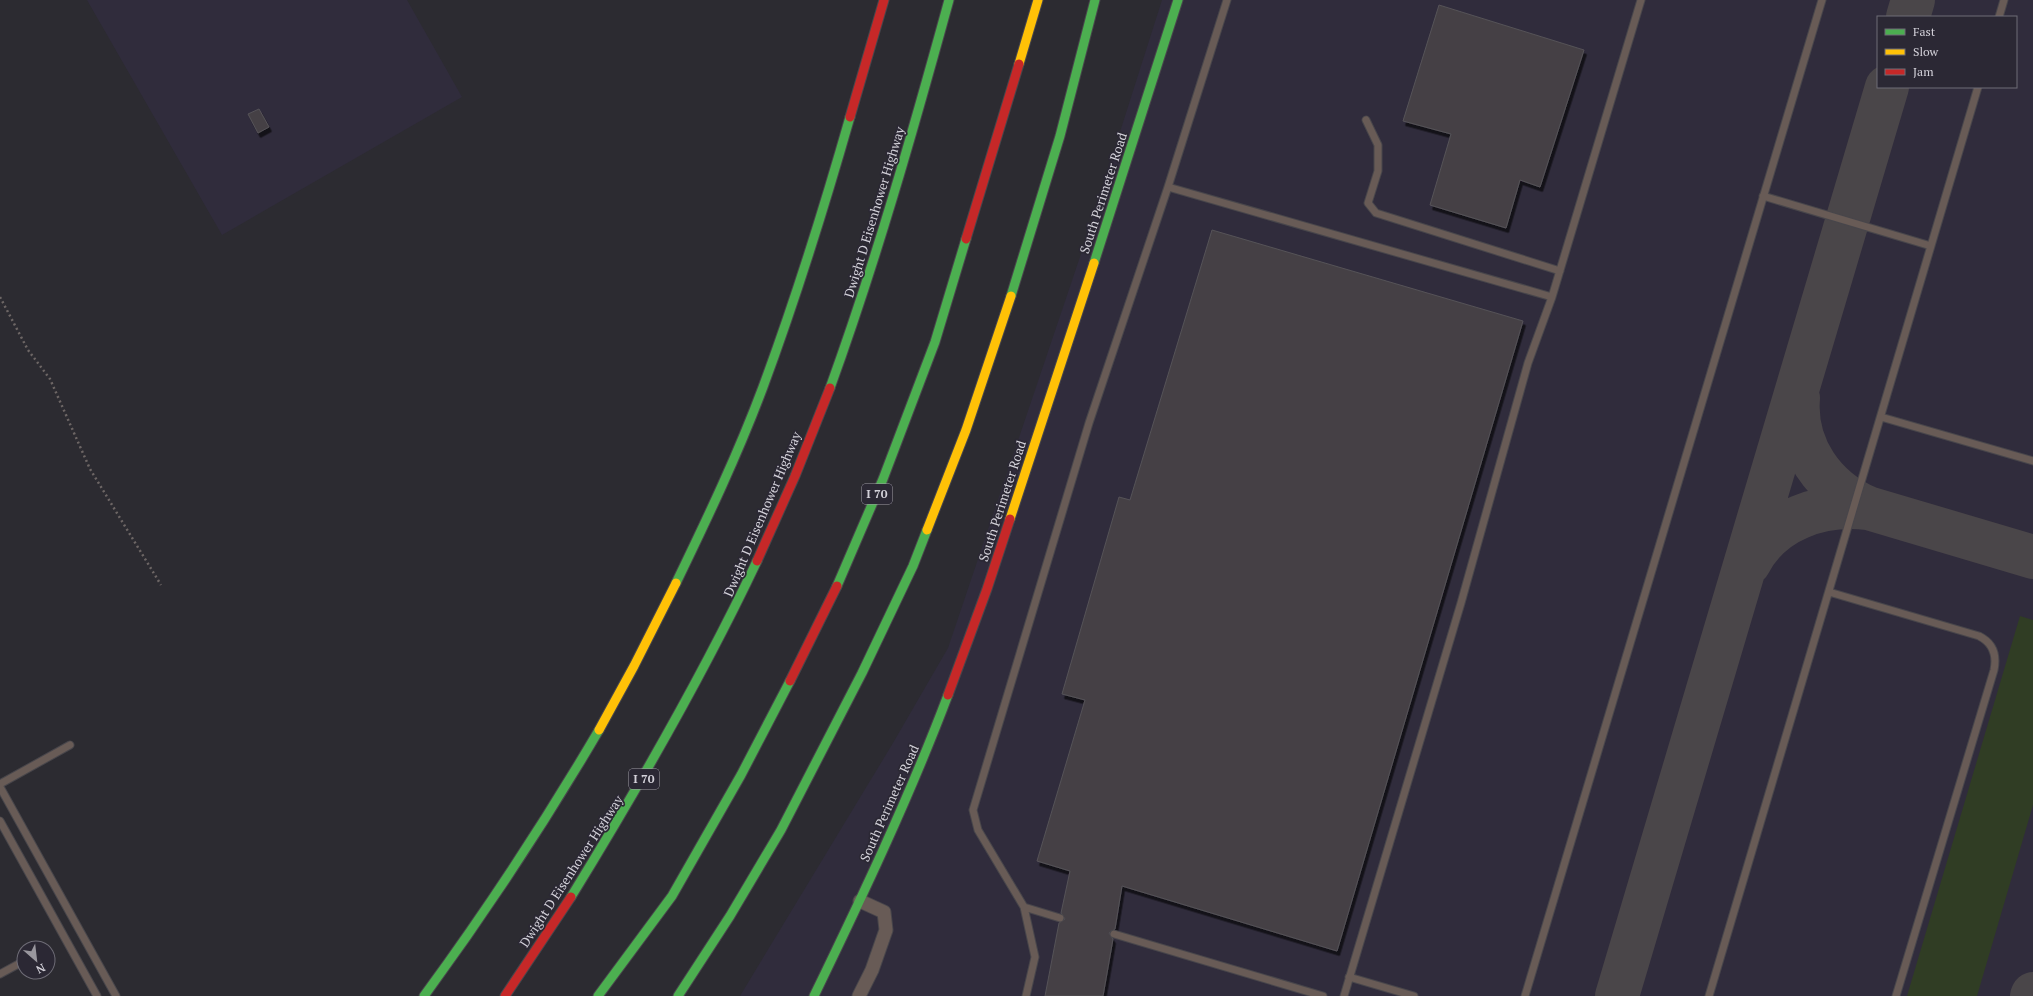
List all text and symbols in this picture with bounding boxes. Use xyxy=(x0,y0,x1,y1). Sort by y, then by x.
legend xyxy=(1877,16,2017,88)
text: Fast xyxy=(1913,24,1936,39)
text: Slow xyxy=(1913,44,1939,59)
text: Jam xyxy=(1913,64,1934,79)
street label: Dwight D Eisenhower Highway xyxy=(839,124,909,300)
street label: South Perimeter Road xyxy=(1075,130,1131,256)
street label: Dwight D Eisenhower Highway xyxy=(719,428,805,599)
street label: South Perimeter Road xyxy=(974,438,1030,564)
road number: I 70 xyxy=(862,484,892,504)
street label: South Perimeter Road xyxy=(855,742,923,864)
road number: I 70 xyxy=(629,769,659,789)
street label: Dwight D Eisenhower Highway xyxy=(515,791,627,950)
north arrow xyxy=(16,940,56,980)
text: N xyxy=(33,961,48,977)

